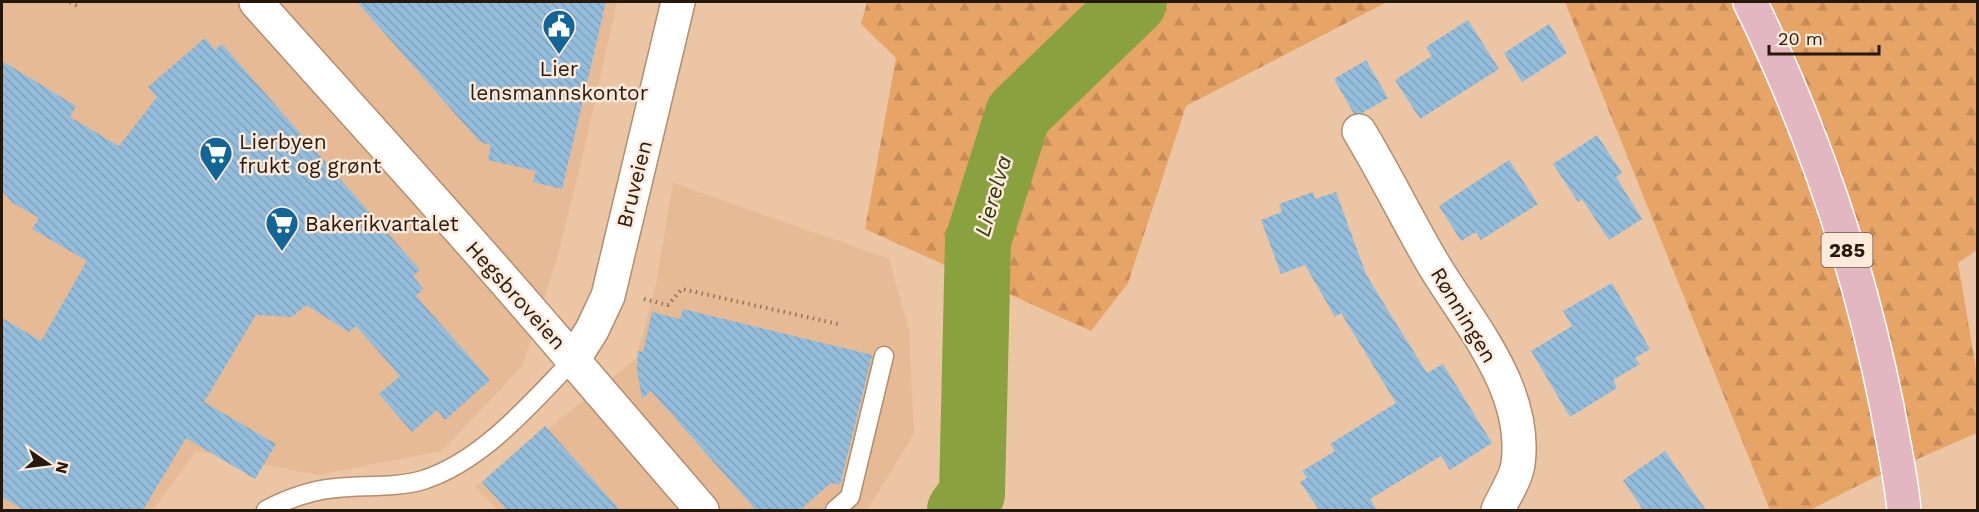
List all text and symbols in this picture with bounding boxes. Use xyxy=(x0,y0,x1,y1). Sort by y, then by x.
public building icon: Lier lensmannskontor xyxy=(541,8,577,55)
scale bar xyxy=(1769,18,1878,56)
text: 20 m xyxy=(1778,28,1823,49)
place label: Lier lensmannskontor xyxy=(470,56,649,105)
place label: Lierbyen frukt og grønt xyxy=(239,129,381,178)
supermarket icon: Lierbyen frukt og grønt xyxy=(198,135,234,182)
street label: Bruveien xyxy=(611,138,657,230)
water label: Lierelva xyxy=(970,153,1016,239)
supermarket icon: Bakerikvartalet xyxy=(264,205,300,252)
place label: Bakerikvartalet xyxy=(305,211,459,236)
road number: 285 xyxy=(1822,233,1872,267)
street label: Hegsbroveien xyxy=(461,236,571,354)
street label: Rønningen xyxy=(1426,263,1502,367)
north arrow xyxy=(18,434,78,494)
text: N xyxy=(51,459,73,476)

